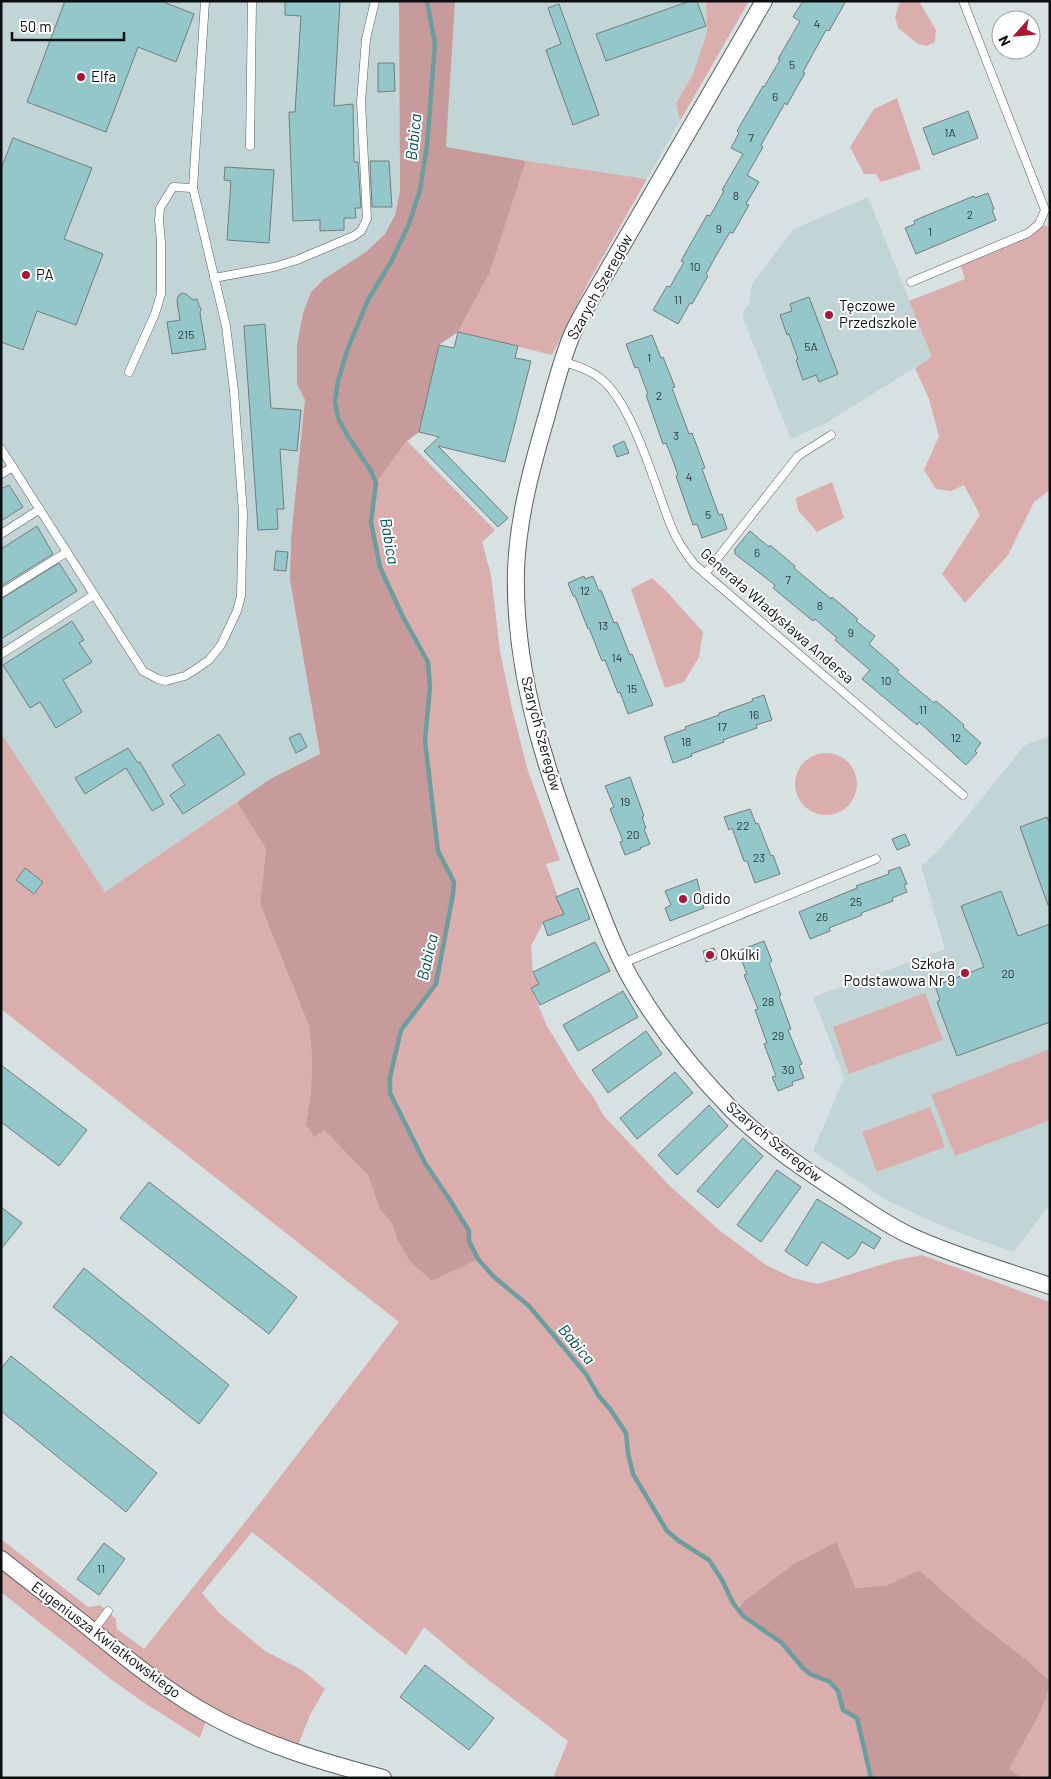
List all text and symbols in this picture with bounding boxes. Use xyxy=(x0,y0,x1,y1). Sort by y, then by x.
scale bar xyxy=(12,10,125,42)
north arrow xyxy=(991,10,1041,60)
house number: 4 xyxy=(814,16,820,30)
text: 50 m xyxy=(20,17,52,35)
text: N xyxy=(994,33,1014,49)
house number: 5 xyxy=(789,57,795,71)
place label: Elfa xyxy=(91,67,116,85)
marker: Elfa xyxy=(75,71,87,83)
house number: 6 xyxy=(772,89,778,103)
water label: Babica xyxy=(401,113,424,161)
house number: 1A xyxy=(944,125,956,139)
house number: 7 xyxy=(748,130,754,144)
house number: 8 xyxy=(733,188,739,202)
house number: 2 xyxy=(967,207,973,221)
house number: 9 xyxy=(716,221,722,235)
house number: 1 xyxy=(928,224,932,238)
street label: Szarych Szeregów xyxy=(563,230,636,342)
house number: 10 xyxy=(690,259,700,273)
place label: PA xyxy=(36,265,54,283)
marker: PA xyxy=(20,269,32,281)
house number: 11 xyxy=(674,292,682,306)
place label: Tęczowe Przedszkole xyxy=(839,296,917,331)
marker: Tęczowe Przedszkole xyxy=(823,309,835,321)
house number: 215 xyxy=(178,327,194,341)
house number: 5A xyxy=(804,339,818,353)
house number: 1 xyxy=(647,350,651,364)
house number: 2 xyxy=(656,388,662,402)
house number: 3 xyxy=(673,428,679,442)
house number: 4 xyxy=(686,469,692,483)
house number: 5 xyxy=(705,507,711,521)
water label: Babica xyxy=(377,516,404,566)
street label: Generała Władysława Andersa xyxy=(697,544,858,687)
house number: 6 xyxy=(754,545,760,559)
house number: 7 xyxy=(785,572,791,586)
house number: 12 xyxy=(580,583,590,597)
house number: 8 xyxy=(817,598,823,612)
house number: 13 xyxy=(598,618,608,632)
house number: 9 xyxy=(848,625,854,639)
house number: 14 xyxy=(612,650,622,664)
house number: 10 xyxy=(881,673,891,687)
street label: Szarych Szeregów xyxy=(518,674,566,793)
house number: 15 xyxy=(627,681,637,695)
house number: 11 xyxy=(919,702,927,716)
house number: 16 xyxy=(749,707,759,721)
house number: 17 xyxy=(717,719,727,733)
house number: 12 xyxy=(951,730,961,744)
house number: 18 xyxy=(681,734,691,748)
house number: 19 xyxy=(620,794,630,808)
house number: 22 xyxy=(737,818,749,832)
house number: 20 xyxy=(626,827,640,841)
house number: 23 xyxy=(753,850,765,864)
place label: Odido xyxy=(693,889,731,907)
marker: Odido xyxy=(677,893,689,905)
house number: 25 xyxy=(850,894,862,908)
house number: 26 xyxy=(816,909,828,923)
water label: Babica xyxy=(412,932,441,982)
place label: Okulki xyxy=(720,945,760,963)
marker: Okulki xyxy=(704,949,716,961)
place label: Szkoła Podstawowa Nr 9 xyxy=(844,954,955,989)
house number: 20 xyxy=(1001,966,1015,980)
marker: Szkoła Podstawowa Nr 9 xyxy=(959,967,971,979)
house number: 28 xyxy=(762,994,774,1008)
house number: 29 xyxy=(772,1028,784,1042)
house number: 30 xyxy=(782,1062,794,1076)
street label: Szarych Szeregów xyxy=(723,1097,826,1185)
water label: Babica xyxy=(555,1320,600,1368)
house number: 11 xyxy=(97,1561,105,1575)
street label: Eugeniusza Kwiatkowskiego xyxy=(28,1577,185,1701)

